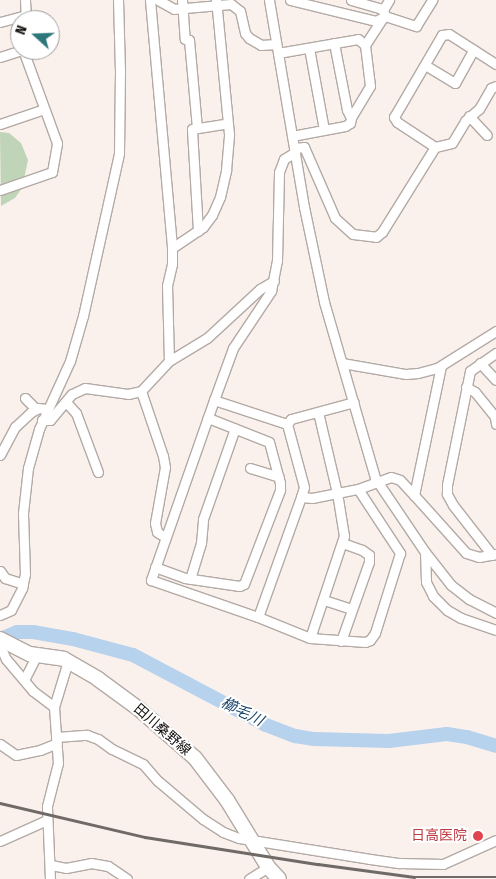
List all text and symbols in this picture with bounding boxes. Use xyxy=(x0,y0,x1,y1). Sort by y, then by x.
north arrow xyxy=(10,10,60,60)
text: N xyxy=(12,23,31,37)
water label: 櫛毛川 xyxy=(218,694,266,730)
street label: 田川桑野線 xyxy=(130,701,194,759)
place label: 日高医院 xyxy=(411,828,467,844)
marker: 日高医院 xyxy=(471,829,485,843)

